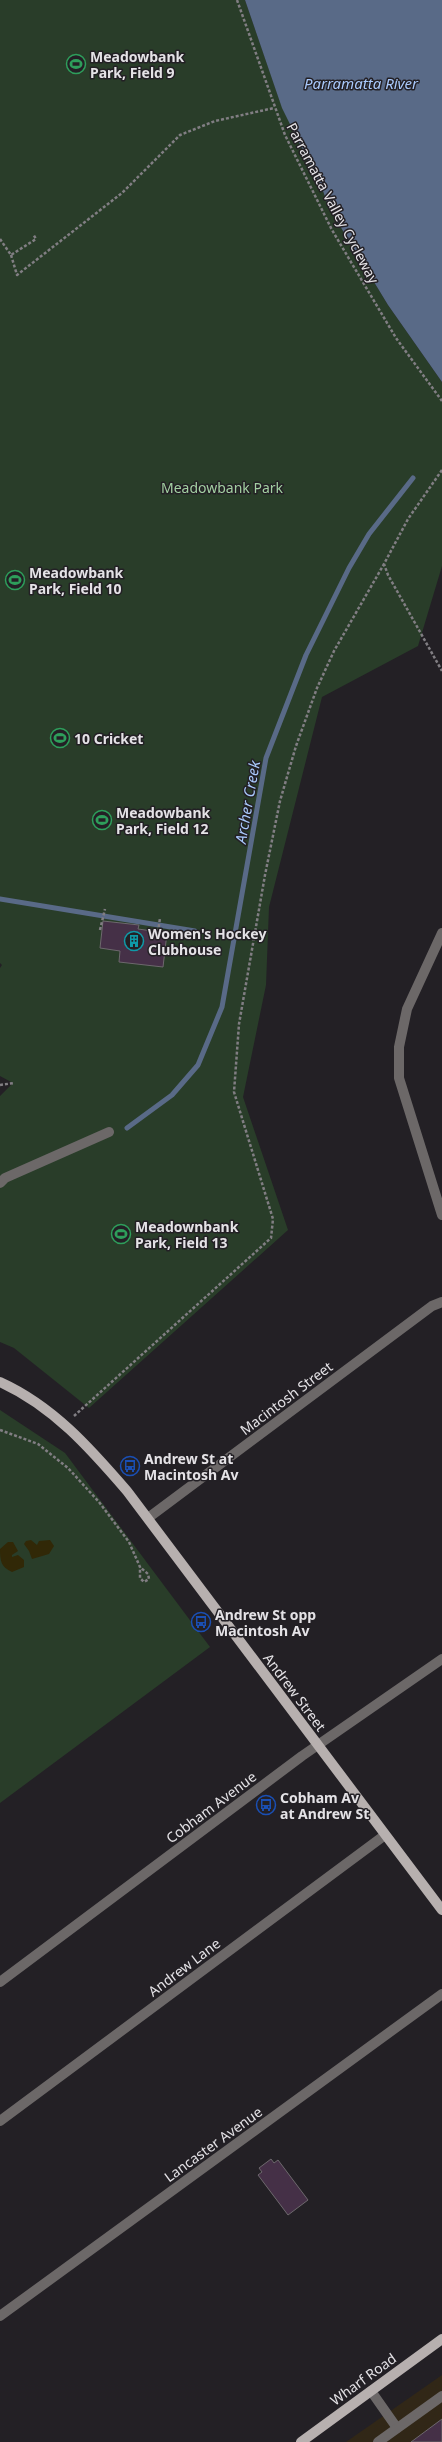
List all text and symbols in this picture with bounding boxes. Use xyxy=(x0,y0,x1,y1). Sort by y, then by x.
place label: Meadowbank Park, Field 9 xyxy=(90,47,185,82)
sports icon: Meadowbank Park, Field 9 xyxy=(65,53,87,75)
water label: Parramatta River xyxy=(304,73,419,93)
street label: Parramatta Valley Cycleway xyxy=(282,119,384,287)
park label: Meadowbank Park xyxy=(161,478,284,497)
place label: Meadowbank Park, Field 10 xyxy=(29,563,124,598)
sports icon: Meadowbank Park, Field 10 xyxy=(4,569,26,591)
sports icon: 10 Cricket xyxy=(49,727,71,749)
place label: 10 Cricket xyxy=(74,729,143,748)
water label: Archer Creek xyxy=(230,758,264,846)
place label: Meadowbank Park, Field 12 xyxy=(116,803,211,838)
sports icon: Meadowbank Park, Field 12 xyxy=(91,809,113,831)
place label: Women's Hockey Clubhouse xyxy=(148,924,266,959)
building icon: Women's Hockey Clubhouse xyxy=(123,930,145,952)
place label: Meadownbank Park, Field 13 xyxy=(135,1217,239,1252)
sports icon: Meadownbank Park, Field 13 xyxy=(110,1223,132,1245)
street label: Macintosh Street xyxy=(236,1357,336,1439)
place label: Andrew St at Macintosh Av xyxy=(144,1449,238,1484)
bus stop icon: Andrew St at Macintosh Av xyxy=(119,1455,141,1477)
place label: Andrew St opp Macintosh Av xyxy=(215,1605,316,1640)
bus stop icon: Andrew St opp Macintosh Av xyxy=(190,1611,212,1633)
street label: Andrew Street xyxy=(259,1649,331,1735)
street label: Cobham Avenue xyxy=(162,1767,260,1847)
place label: Cobham Av at Andrew St xyxy=(280,1788,369,1823)
bus stop icon: Cobham Av at Andrew St xyxy=(255,1794,277,1816)
street label: Andrew Lane xyxy=(144,1934,224,2000)
street label: Lancaster Avenue xyxy=(160,2102,266,2186)
street label: Wharf Road xyxy=(326,2349,400,2409)

